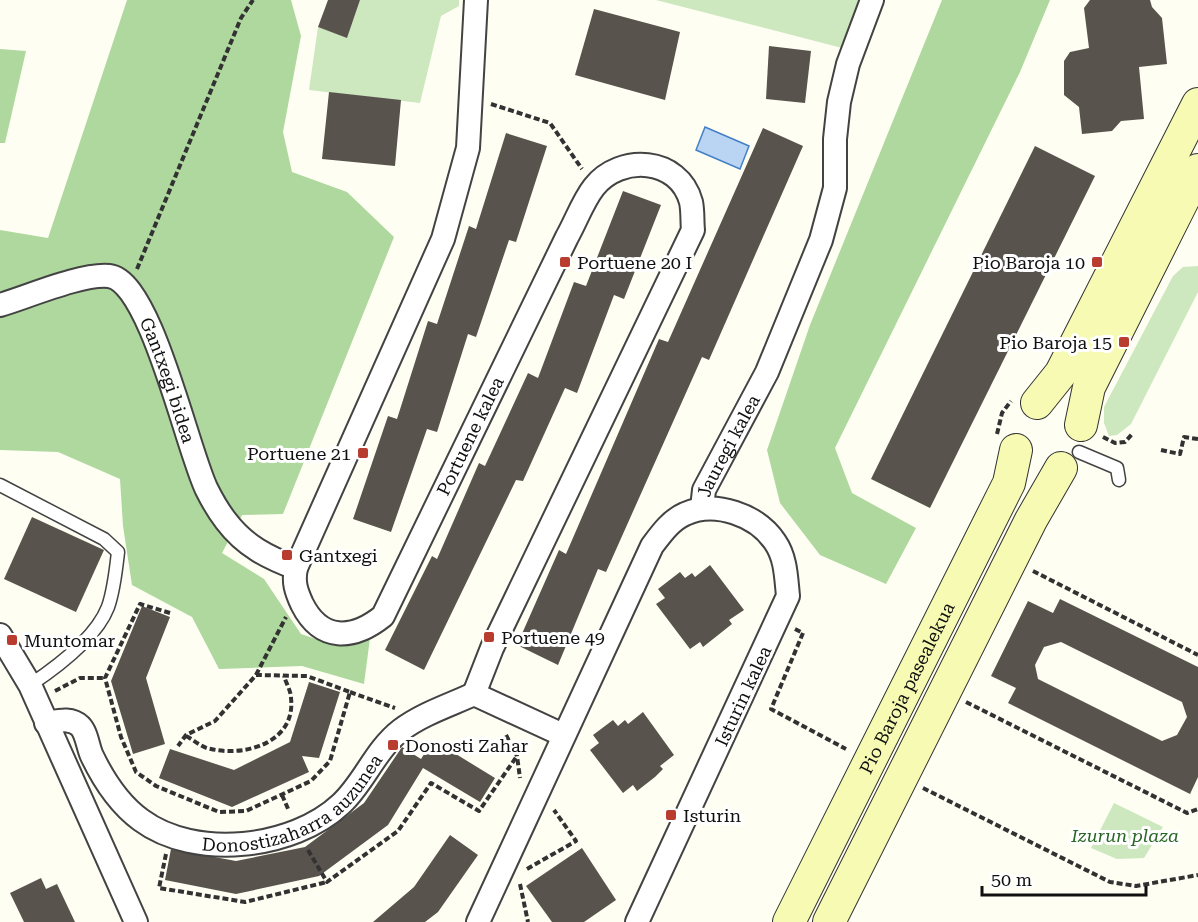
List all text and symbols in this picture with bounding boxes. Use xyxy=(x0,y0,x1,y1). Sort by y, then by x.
place label: Portuene 20 I xyxy=(577,252,692,273)
place label: Pio Baroja 10 xyxy=(972,252,1085,273)
marker: Portuene 20 I xyxy=(558,255,572,269)
marker: Pio Baroja 10 xyxy=(1090,255,1104,269)
street label: Gantxegi bidea xyxy=(136,314,200,446)
place label: Pio Baroja 15 xyxy=(999,332,1112,353)
marker: Pio Baroja 15 xyxy=(1117,335,1131,349)
street label: Portuene kalea xyxy=(432,373,508,499)
street label: Jauregi kalea xyxy=(693,391,764,498)
place label: Portuene 21 xyxy=(247,443,351,464)
marker: Portuene 21 xyxy=(356,446,370,460)
place label: Gantxegi xyxy=(299,545,378,566)
marker: Gantxegi xyxy=(280,548,294,562)
street label: Pio Baroja pasealekua xyxy=(855,598,958,777)
place label: Portuene 49 xyxy=(501,627,605,648)
place label: Muntomar xyxy=(24,630,115,651)
marker: Portuene 49 xyxy=(482,630,496,644)
marker: Muntomar xyxy=(5,633,19,647)
street label: Isturin kalea xyxy=(711,642,775,749)
place label: Donosti Zahar xyxy=(405,735,528,756)
marker: Donosti Zahar xyxy=(386,738,400,752)
street label: Donostizaharra auzunea xyxy=(201,750,386,855)
place label: Isturin xyxy=(683,805,741,826)
marker: Isturin xyxy=(664,808,678,822)
park label: Izurun plaza xyxy=(1070,825,1179,846)
scale bar xyxy=(982,859,1146,897)
text: 50 m xyxy=(991,869,1032,890)

